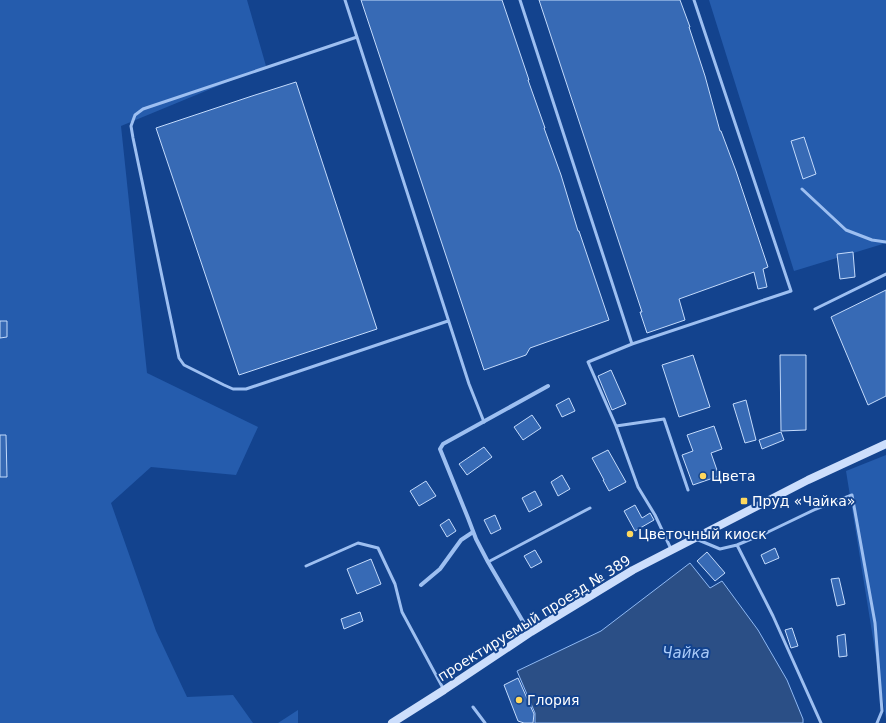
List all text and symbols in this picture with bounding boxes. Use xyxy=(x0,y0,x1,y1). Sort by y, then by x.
place label: Цвета xyxy=(711,468,755,484)
marker: Цвета xyxy=(698,471,708,481)
place label: Пруд «Чайка» xyxy=(752,493,855,509)
marker: Пруд «Чайка» xyxy=(739,496,749,506)
place label: Цветочный киоск xyxy=(638,526,767,542)
marker: Цветочный киоск xyxy=(625,529,635,539)
street label: проектируемый проезд № 389 xyxy=(435,552,633,684)
water label: Чайка xyxy=(662,644,710,662)
place label: Глория xyxy=(527,692,579,708)
marker: Глория xyxy=(514,695,524,705)

